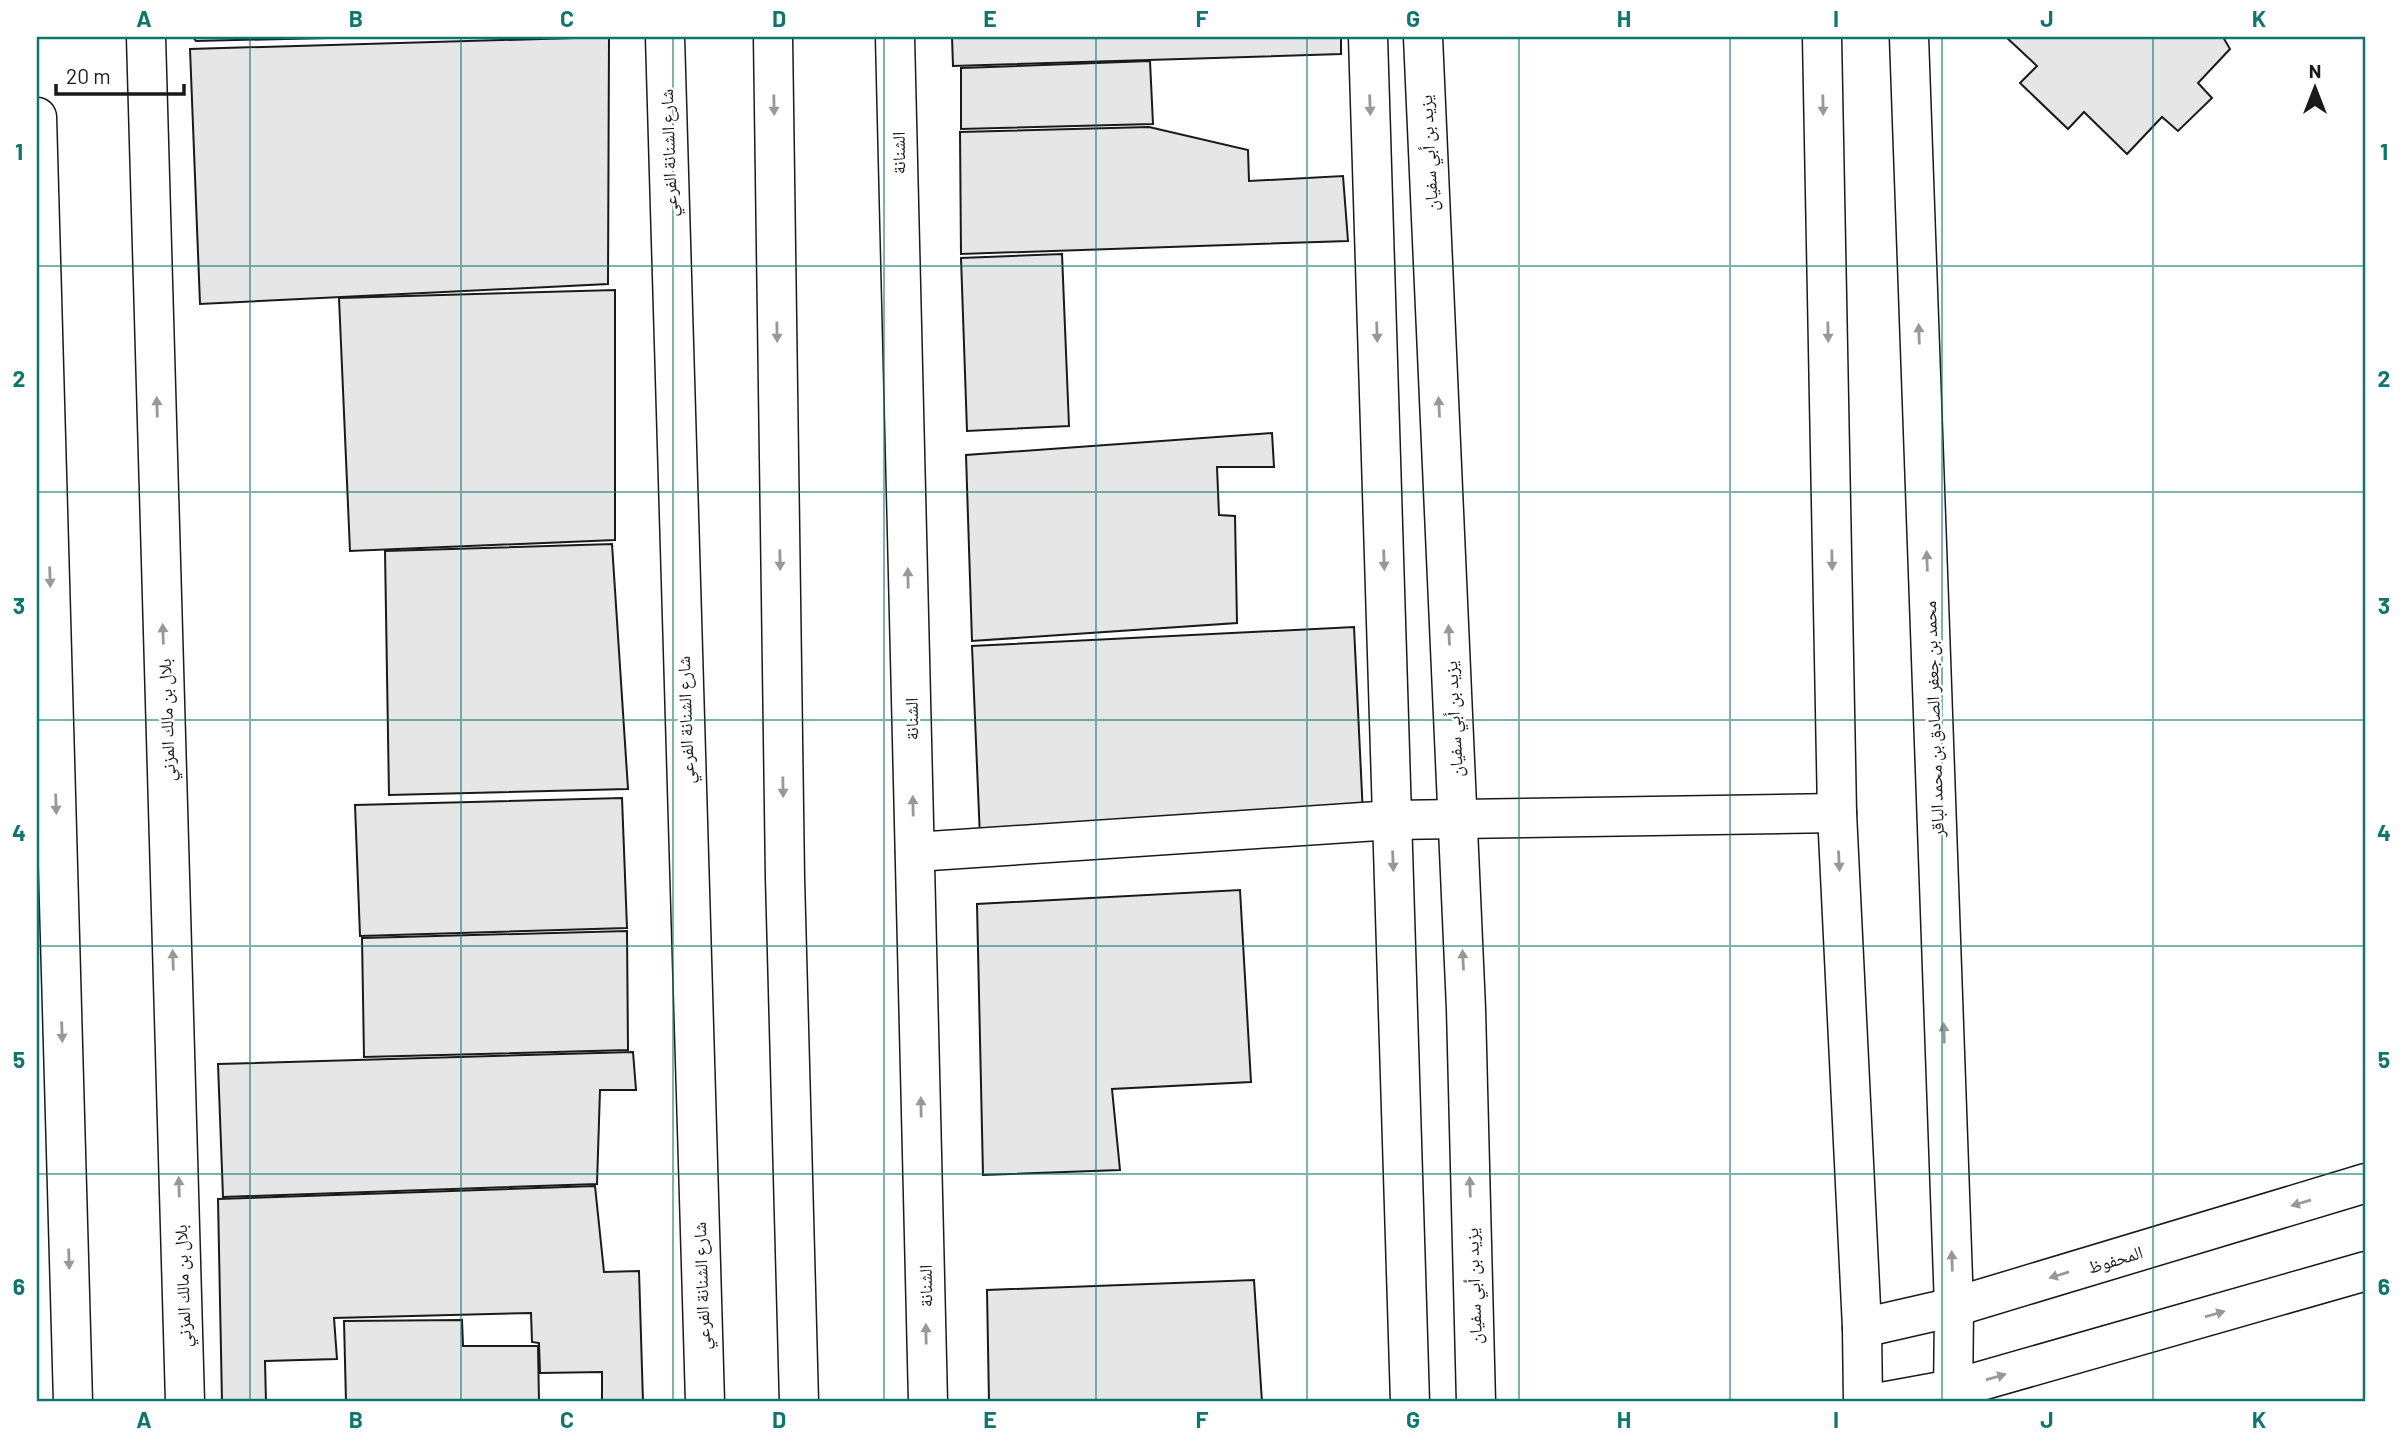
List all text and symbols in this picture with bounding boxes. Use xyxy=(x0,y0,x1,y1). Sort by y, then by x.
text: A xyxy=(136,4,152,32)
text: B xyxy=(349,4,363,32)
text: C xyxy=(560,4,574,32)
text: D xyxy=(772,4,786,32)
text: E xyxy=(983,4,997,32)
text: F xyxy=(1196,4,1209,32)
text: G xyxy=(1406,4,1420,32)
text: H xyxy=(1617,4,1631,32)
text: I xyxy=(1833,4,1839,32)
text: J xyxy=(2040,4,2054,32)
text: K xyxy=(2252,4,2266,32)
scale bar xyxy=(56,52,184,96)
north arrow xyxy=(2280,52,2350,122)
text: N xyxy=(2309,59,2321,82)
text: 20 m xyxy=(66,63,111,88)
street label: شارع الشنانة الفرعي xyxy=(655,88,686,217)
one-way arrow xyxy=(768,94,780,116)
one-way arrow xyxy=(1365,94,1376,116)
street label: يزيد بن أبي سفيان xyxy=(1414,94,1447,212)
one-way arrow xyxy=(1818,94,1829,116)
street label: الشنانة xyxy=(887,131,909,175)
text: 1 xyxy=(15,137,23,165)
text: 1 xyxy=(2380,137,2388,165)
one-way arrow xyxy=(771,322,783,344)
one-way arrow xyxy=(1372,322,1383,344)
one-way arrow xyxy=(1822,322,1834,344)
one-way arrow xyxy=(1914,322,1925,344)
text: 2 xyxy=(13,364,25,392)
text: 2 xyxy=(2378,364,2390,392)
one-way arrow xyxy=(151,396,162,418)
one-way arrow xyxy=(1434,396,1445,418)
one-way arrow xyxy=(775,549,786,571)
one-way arrow xyxy=(1379,549,1390,571)
one-way arrow xyxy=(1826,549,1838,571)
one-way arrow xyxy=(1922,550,1933,572)
one-way arrow xyxy=(44,566,55,588)
one-way arrow xyxy=(902,567,914,589)
text: 3 xyxy=(13,591,25,619)
text: 3 xyxy=(2378,591,2390,619)
street label: محمد بن جعفر الصادق بن محمد الباقر xyxy=(1918,600,1949,839)
one-way arrow xyxy=(158,623,169,645)
one-way arrow xyxy=(1444,623,1455,645)
street label: شارع الشنانة الفرعي xyxy=(672,655,703,784)
street label: بلال بن مالك المزني xyxy=(153,658,184,782)
street label: يزيد بن أبي سفيان xyxy=(1439,660,1472,778)
street label: الشنانة xyxy=(900,697,922,741)
one-way arrow xyxy=(778,777,789,799)
one-way arrow xyxy=(50,794,62,816)
one-way arrow xyxy=(908,794,919,816)
text: 4 xyxy=(12,818,26,846)
text: 4 xyxy=(2377,818,2391,846)
one-way arrow xyxy=(1387,850,1399,872)
one-way arrow xyxy=(1834,850,1845,872)
one-way arrow xyxy=(167,948,178,970)
one-way arrow xyxy=(1458,948,1469,970)
one-way arrow xyxy=(57,1021,68,1043)
one-way arrow xyxy=(1939,1022,1950,1044)
text: 5 xyxy=(13,1045,25,1073)
text: 5 xyxy=(2378,1045,2390,1073)
one-way arrow xyxy=(915,1095,926,1117)
one-way arrow xyxy=(174,1176,185,1198)
one-way arrow xyxy=(1465,1176,1476,1198)
one-way arrow xyxy=(2290,1199,2311,1209)
street label: شارع الشنانة الفرعي xyxy=(688,1221,719,1350)
street label: بلال بن مالك المزني xyxy=(169,1224,200,1348)
street label: يزيد بن أبي سفيان xyxy=(1460,1227,1491,1345)
street label: المحفوظ xyxy=(2085,1240,2145,1278)
one-way arrow xyxy=(63,1248,74,1270)
one-way arrow xyxy=(1947,1249,1958,1271)
street label: الشنانة xyxy=(914,1264,936,1308)
one-way arrow xyxy=(2049,1271,2070,1281)
text: 6 xyxy=(13,1272,25,1300)
text: 6 xyxy=(2378,1272,2390,1300)
one-way arrow xyxy=(2204,1308,2226,1319)
one-way arrow xyxy=(921,1323,932,1345)
one-way arrow xyxy=(1986,1371,2007,1381)
text: A xyxy=(136,1405,152,1433)
text: B xyxy=(349,1405,363,1433)
text: C xyxy=(560,1405,574,1433)
text: D xyxy=(772,1405,786,1433)
text: E xyxy=(983,1405,997,1433)
text: F xyxy=(1196,1405,1209,1433)
text: G xyxy=(1406,1405,1420,1433)
text: H xyxy=(1617,1405,1631,1433)
text: I xyxy=(1833,1405,1839,1433)
text: J xyxy=(2040,1405,2054,1433)
text: K xyxy=(2252,1405,2266,1433)

